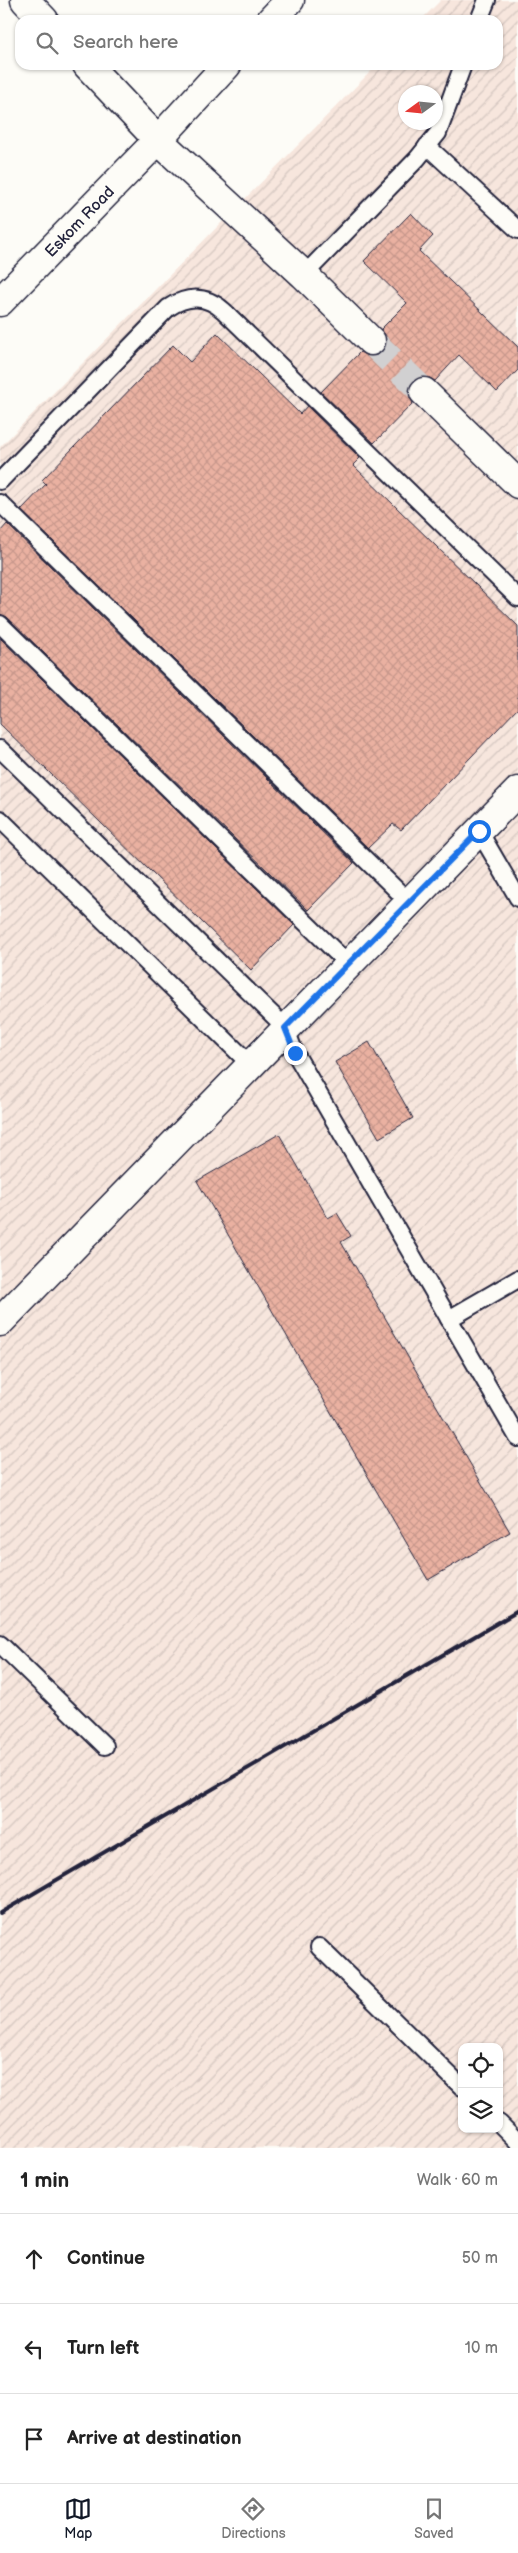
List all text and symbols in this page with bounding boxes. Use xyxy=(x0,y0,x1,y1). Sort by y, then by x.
search box xyxy=(15,15,503,70)
icon: search xyxy=(33,29,61,57)
text: Search here xyxy=(73,31,178,54)
north arrow xyxy=(398,85,443,130)
street label: Eskom Road xyxy=(42,183,119,262)
route start xyxy=(468,820,491,843)
route end xyxy=(284,1042,307,1065)
map controls xyxy=(458,2043,503,2133)
button: locate xyxy=(458,2043,503,2088)
button: layers xyxy=(458,2088,503,2133)
text: 1 min xyxy=(20,2168,69,2193)
text: Walk · 60 m xyxy=(417,2171,498,2190)
icon: ahead xyxy=(20,2245,48,2273)
text: Continue xyxy=(67,2247,145,2270)
text: 50 m xyxy=(462,2249,498,2268)
icon: left xyxy=(20,2335,48,2363)
text: Turn left xyxy=(67,2337,139,2360)
text: 10 m xyxy=(465,2339,498,2358)
icon: arrive xyxy=(20,2425,48,2453)
text: Arrive at destination xyxy=(67,2427,242,2450)
tab: Map xyxy=(64,2495,93,2542)
tab: Directions xyxy=(221,2495,286,2542)
tab: Saved xyxy=(414,2495,454,2542)

